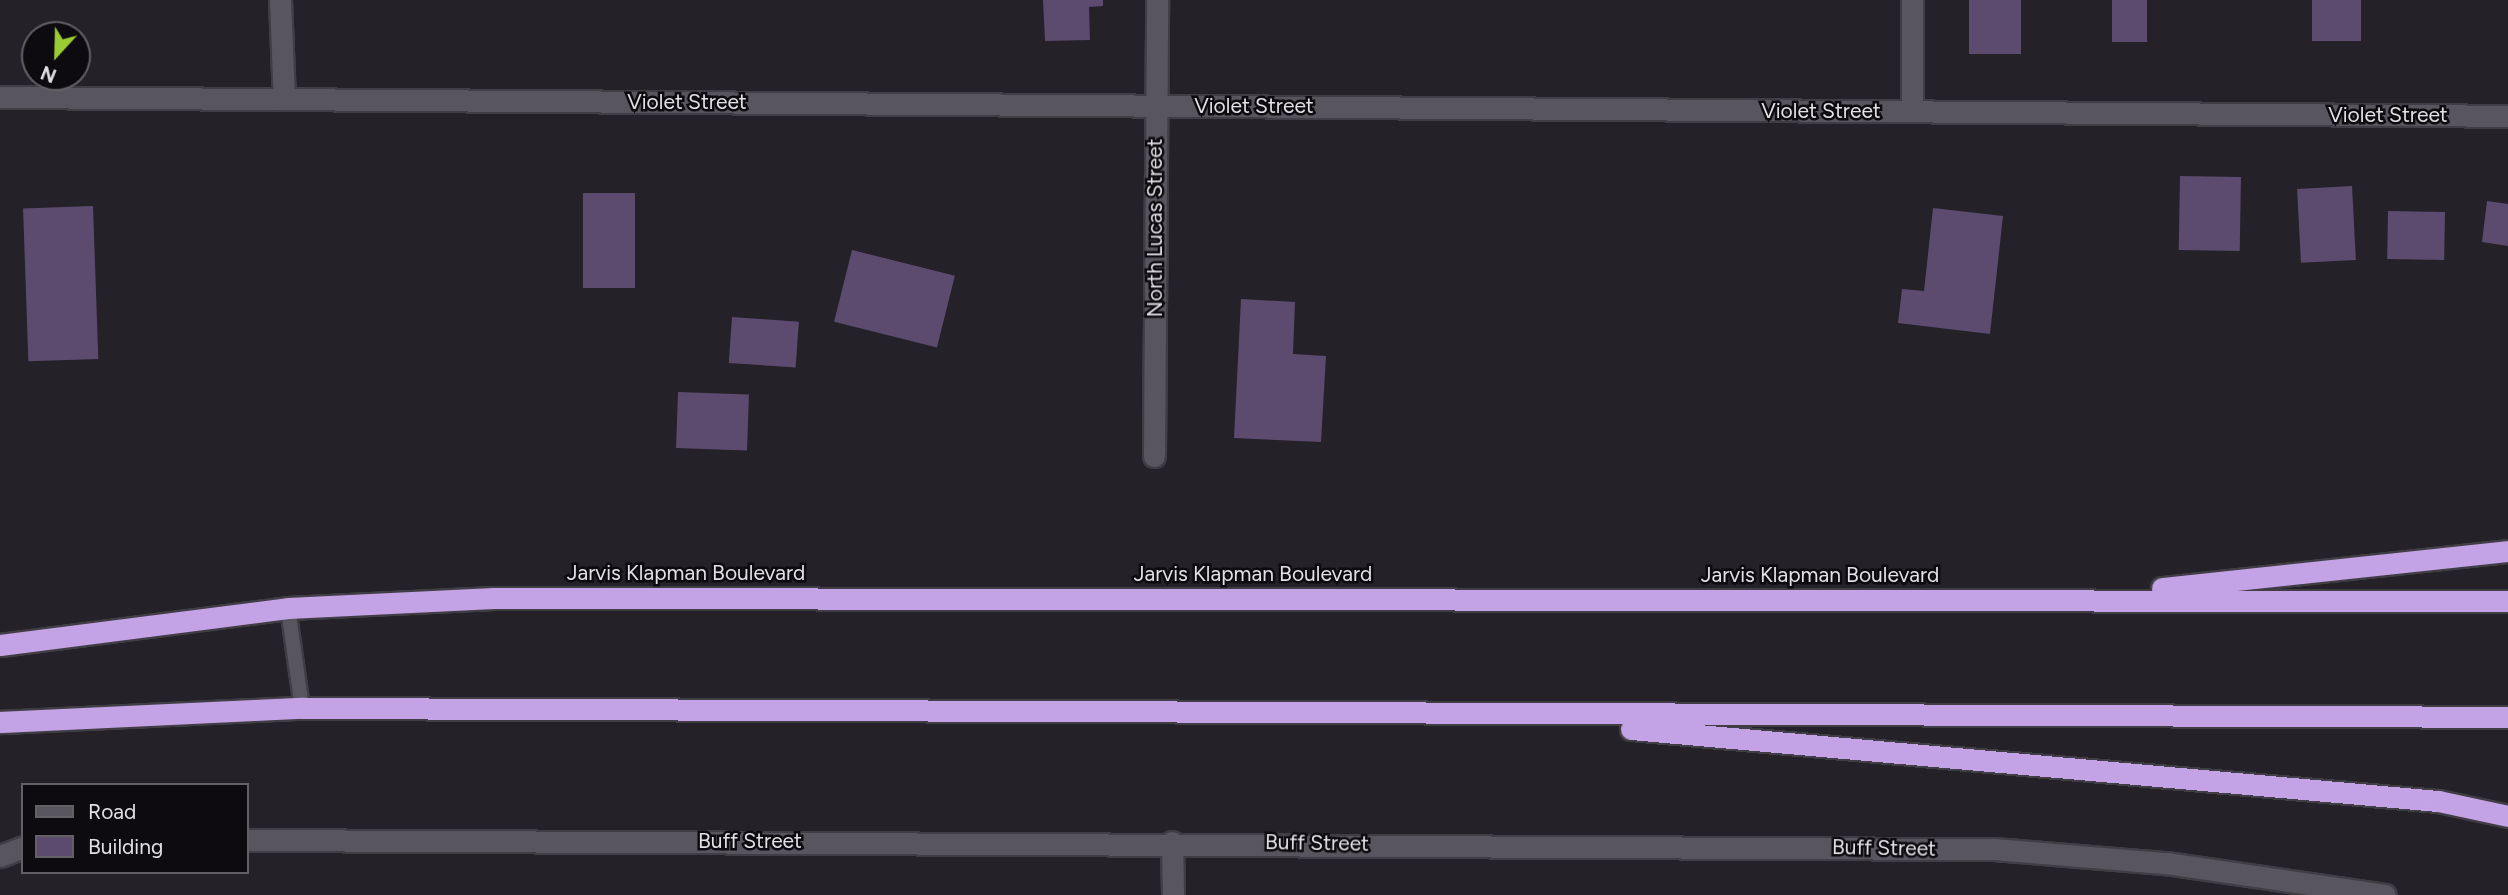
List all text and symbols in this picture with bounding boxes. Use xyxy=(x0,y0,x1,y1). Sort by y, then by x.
north arrow xyxy=(21,21,91,91)
text: N xyxy=(38,61,60,87)
street label: Violet Street xyxy=(627,89,747,115)
street label: Violet Street xyxy=(1194,93,1314,119)
street label: Violet Street xyxy=(1761,98,1881,124)
street label: Violet Street xyxy=(2328,102,2448,128)
street label: North Lucas Street xyxy=(1142,139,1168,317)
street label: Jarvis Klapman Boulevard xyxy=(567,560,805,586)
street label: Jarvis Klapman Boulevard xyxy=(1134,561,1372,587)
street label: Jarvis Klapman Boulevard xyxy=(1701,562,1939,588)
legend xyxy=(21,783,248,874)
text: Road xyxy=(88,799,136,824)
street label: Buff Street xyxy=(698,828,802,854)
street label: Buff Street xyxy=(1265,829,1369,857)
text: Building xyxy=(88,834,163,859)
street label: Buff Street xyxy=(1832,834,1936,862)

